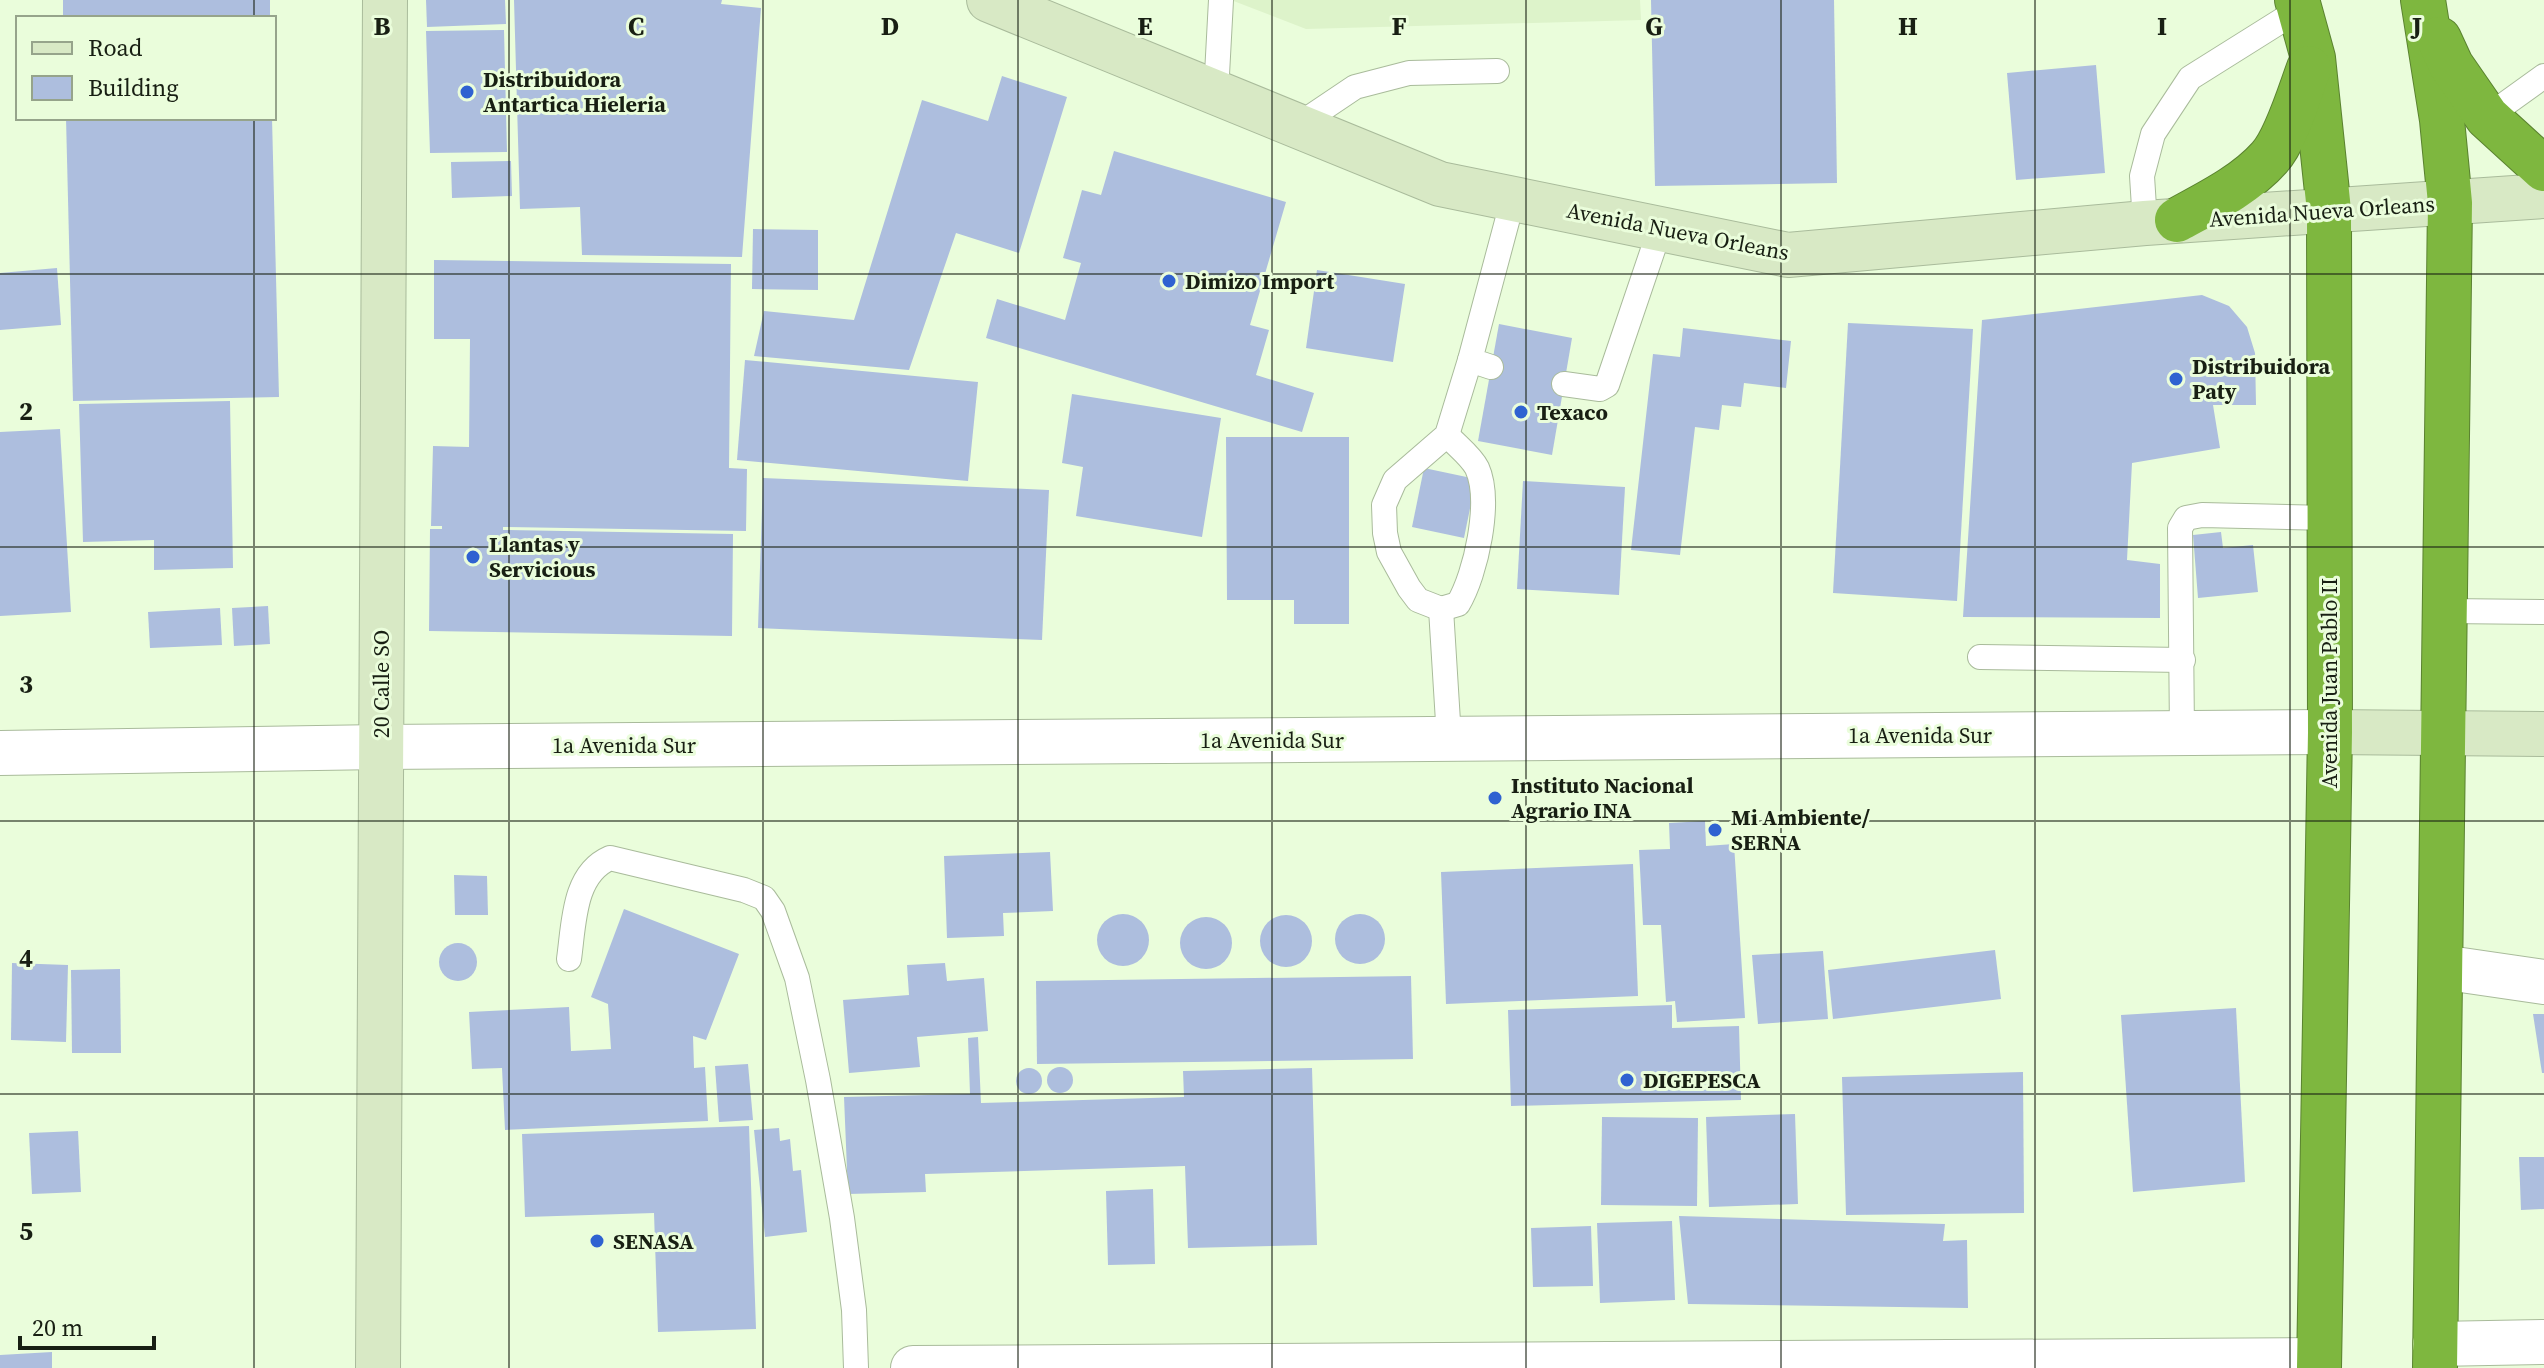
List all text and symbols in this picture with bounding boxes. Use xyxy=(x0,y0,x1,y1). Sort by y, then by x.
text: B xyxy=(374,8,391,44)
text: C xyxy=(628,8,644,44)
text: D xyxy=(881,8,899,44)
text: E xyxy=(1137,8,1153,44)
text: F xyxy=(1391,8,1407,44)
text: G xyxy=(1645,8,1663,44)
text: H xyxy=(1898,8,1918,44)
text: I xyxy=(2157,8,2167,44)
text: J xyxy=(2410,8,2422,44)
legend xyxy=(16,16,276,120)
text: Road xyxy=(88,31,143,64)
place label: Distribuidora Antartica Hieleria xyxy=(483,64,666,119)
text: Building xyxy=(88,71,179,104)
marker: Distribuidora Antartica Hieleria xyxy=(458,83,476,101)
street label: Avenida Nueva Orleans xyxy=(2208,188,2436,234)
street label: Avenida Nueva Orleans xyxy=(1564,195,1792,267)
place label: Dimizo Import xyxy=(1185,266,1335,296)
marker: Dimizo Import xyxy=(1160,272,1178,290)
place label: Distribuidora Paty xyxy=(2192,351,2330,406)
marker: Distribuidora Paty xyxy=(2167,370,2185,388)
text: 2 xyxy=(19,393,33,429)
place label: Texaco xyxy=(1537,397,1608,427)
marker: Texaco xyxy=(1512,403,1530,421)
place label: Llantas y Servicious xyxy=(489,529,596,584)
marker: Llantas y Servicious xyxy=(464,548,482,566)
street label: Avenida Juan Pablo II xyxy=(2314,578,2344,788)
street label: 20 Calle SO xyxy=(366,630,396,738)
text: 3 xyxy=(19,666,33,702)
street label: 1a Avenida Sur xyxy=(1848,720,1993,750)
street label: 1a Avenida Sur xyxy=(1200,725,1345,755)
street label: 1a Avenida Sur xyxy=(552,730,697,760)
place label: Instituto Nacional Agrario INA xyxy=(1511,770,1694,825)
marker: Instituto Nacional Agrario INA xyxy=(1486,789,1504,807)
place label: Mi Ambiente/ SERNA xyxy=(1731,802,1870,857)
marker: Mi Ambiente/ SERNA xyxy=(1706,821,1724,839)
text: 4 xyxy=(19,940,33,976)
place label: DIGEPESCA xyxy=(1643,1065,1761,1095)
marker: DIGEPESCA xyxy=(1618,1071,1636,1089)
text: 5 xyxy=(19,1213,33,1249)
place label: SENASA xyxy=(613,1226,694,1256)
marker: SENASA xyxy=(588,1232,606,1250)
scale bar xyxy=(20,1300,154,1350)
text: 20 m xyxy=(32,1311,83,1344)

